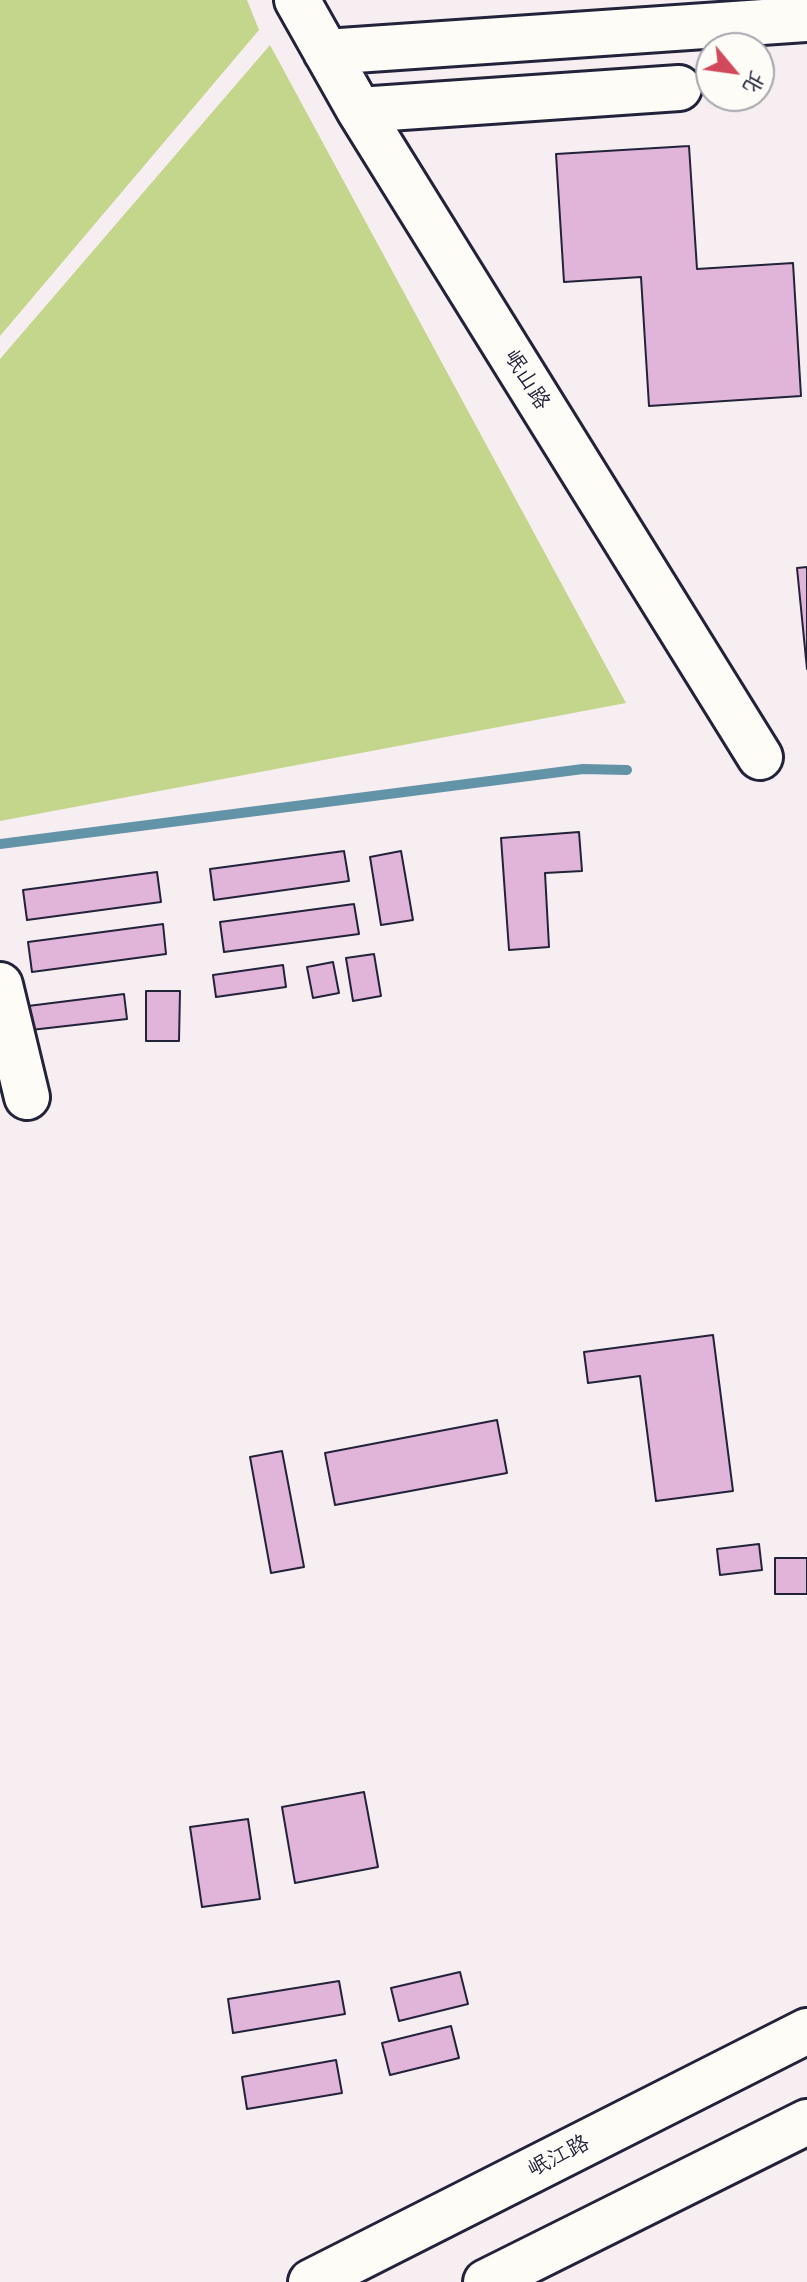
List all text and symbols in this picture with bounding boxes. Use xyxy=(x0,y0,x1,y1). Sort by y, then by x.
north arrow xyxy=(695,32,775,112)
text: 北 xyxy=(737,66,772,99)
street label: 岷山路 xyxy=(497,345,555,415)
street label: 岷江路 xyxy=(524,2130,594,2184)

